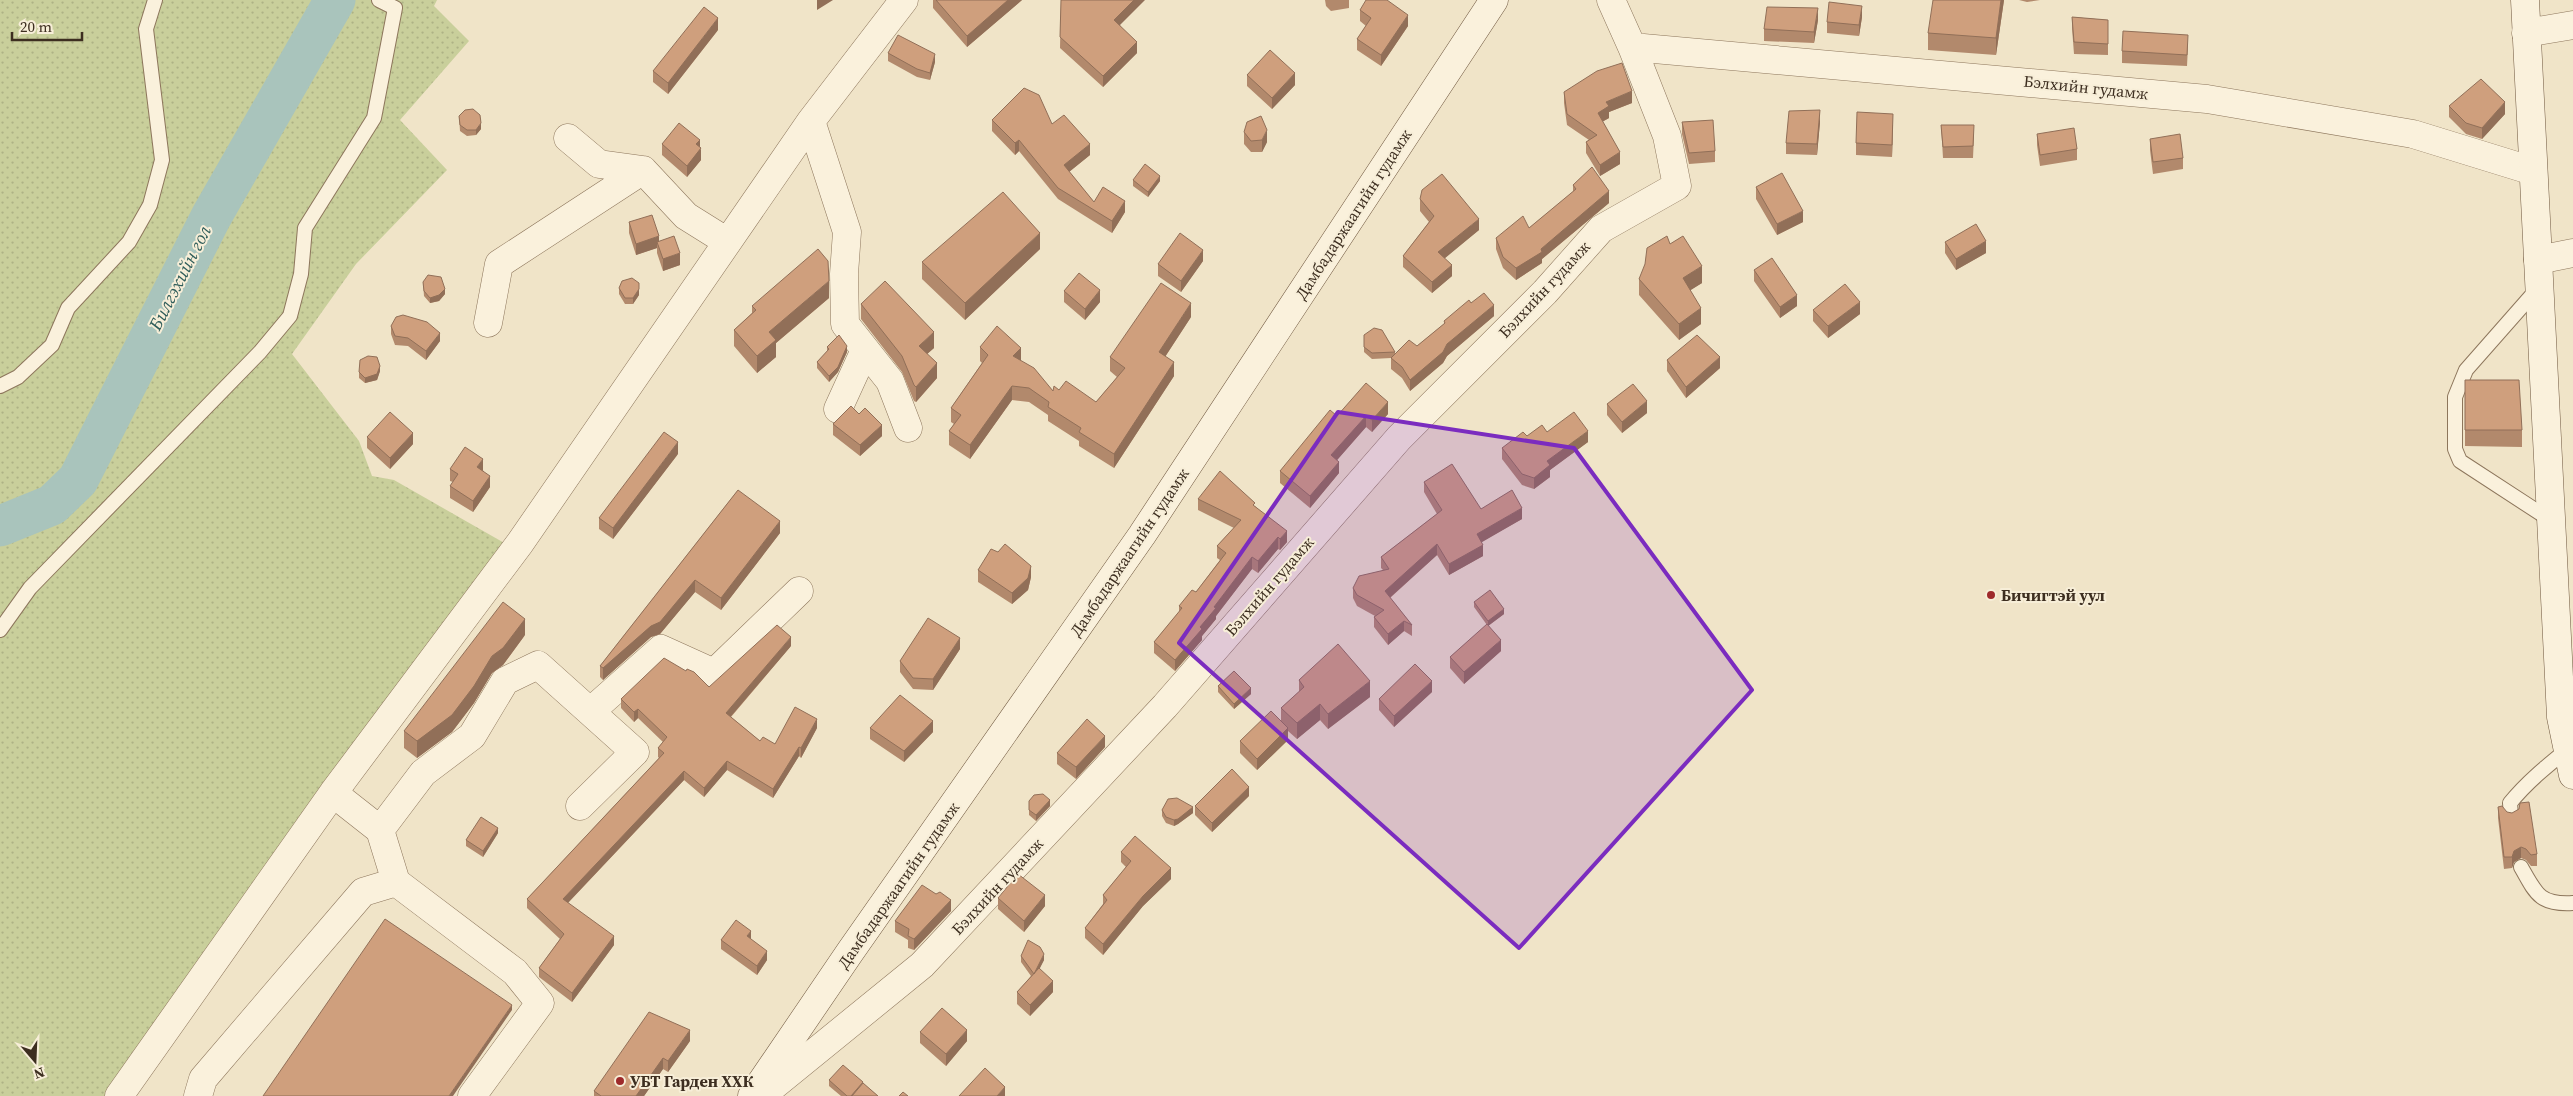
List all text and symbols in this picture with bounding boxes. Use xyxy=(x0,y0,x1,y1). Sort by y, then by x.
scale bar xyxy=(12,10,82,42)
text: 20 m xyxy=(20,16,52,37)
street label: Бэлхийн гудамж xyxy=(2023,70,2149,104)
street label: Дамбадаржаагийн гудамж xyxy=(1290,125,1416,303)
water label: Билгэхийн гол xyxy=(142,221,217,335)
street label: Бэлхийн гудамж xyxy=(1493,236,1595,342)
street label: Дамбадаржаагийн гудамж xyxy=(1064,463,1194,641)
street label: Бэлхийн гудамж xyxy=(1220,532,1318,640)
place label: Бичигтэй уул xyxy=(2001,584,2105,606)
marker: Бичигтэй уул xyxy=(1985,589,1997,601)
street label: Дамбадаржаагийн гудамж xyxy=(832,797,964,973)
street label: Бэлхийн гудамж xyxy=(946,833,1048,939)
north arrow xyxy=(10,1036,60,1086)
text: N xyxy=(31,1062,47,1084)
place label: УБТ Гарден ХХК xyxy=(630,1070,754,1092)
marker: УБТ Гарден ХХК xyxy=(614,1075,626,1087)

